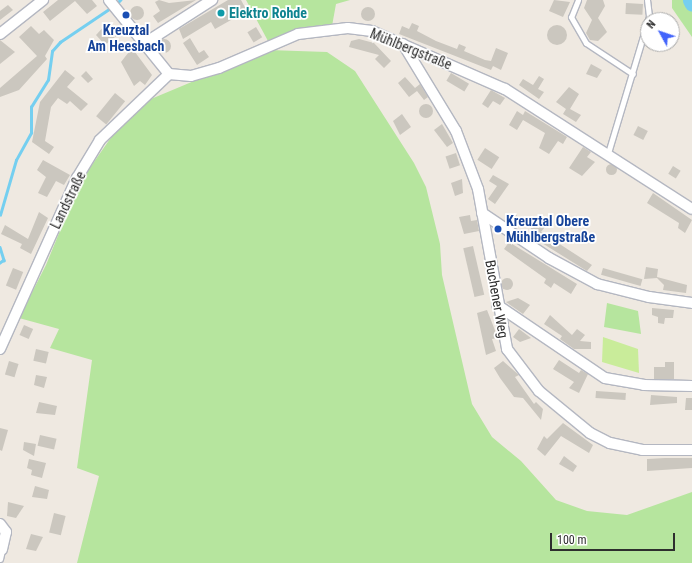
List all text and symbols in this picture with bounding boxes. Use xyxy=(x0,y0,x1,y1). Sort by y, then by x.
place label: Elektro Rohde xyxy=(229,5,307,21)
marker: Elektro Rohde xyxy=(216,8,226,18)
marker: Kreuztal Am Heesbach xyxy=(121,10,131,20)
north arrow xyxy=(640,12,680,52)
text: N xyxy=(644,18,658,31)
place label: Kreuztal Am Heesbach xyxy=(88,22,164,54)
street label: Mühlbergstraße xyxy=(368,25,454,73)
street label: Landstraße xyxy=(47,168,89,232)
place label: Kreuztal Obere Mühlbergstraße xyxy=(506,213,595,246)
marker: Kreuztal Obere Mühlbergstraße xyxy=(493,224,503,234)
street label: Buchener Weg xyxy=(482,259,512,339)
scale bar xyxy=(552,525,677,551)
text: 100 m xyxy=(557,533,587,547)

